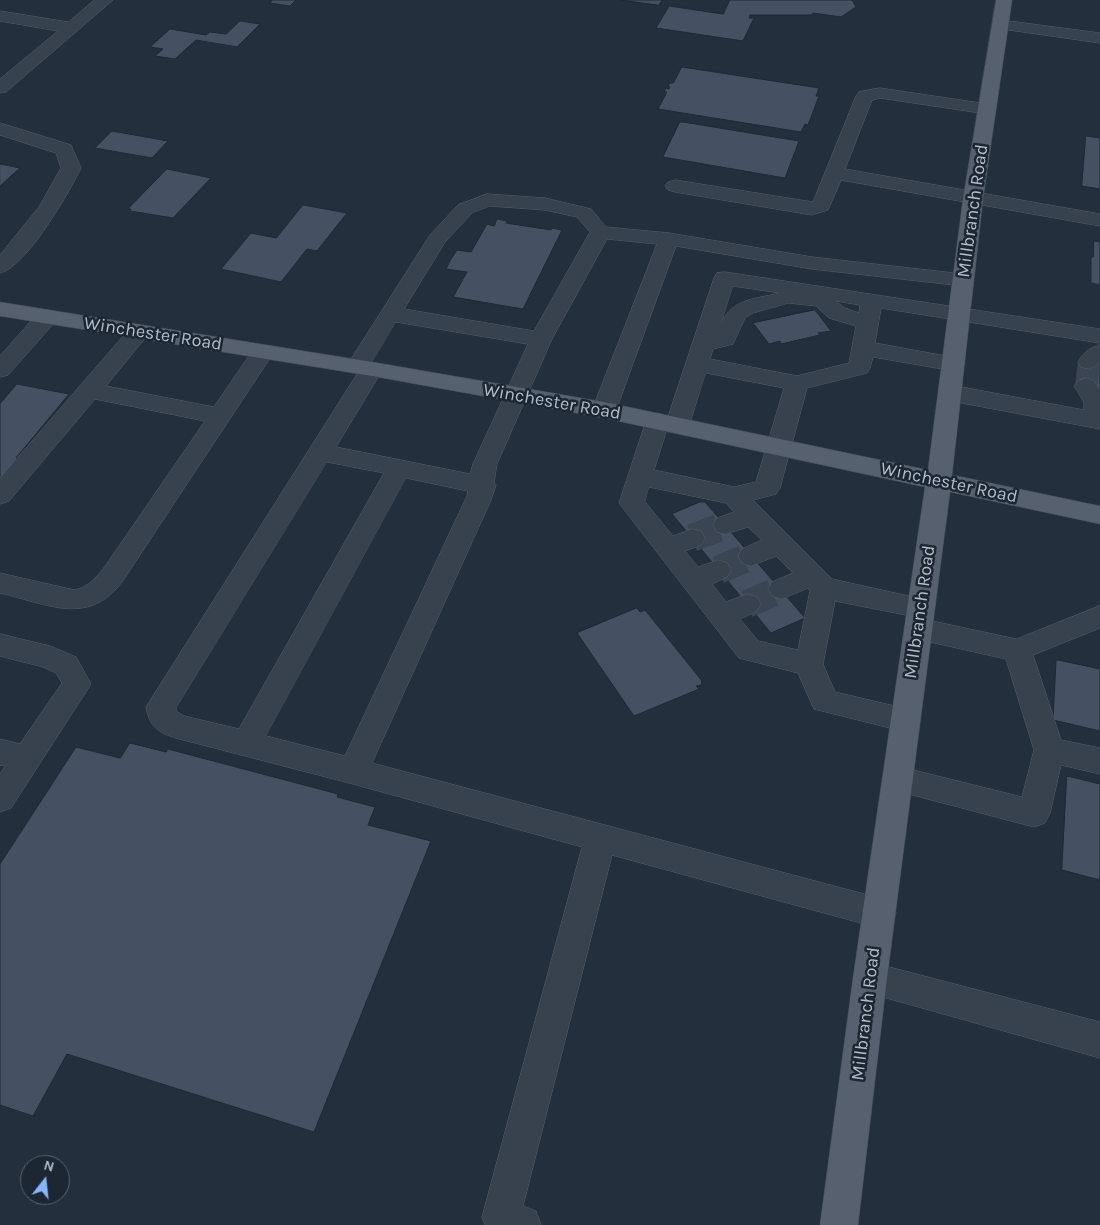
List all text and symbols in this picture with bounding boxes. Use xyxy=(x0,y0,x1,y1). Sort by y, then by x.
street label: Millbranch Road xyxy=(953,143,993,279)
street label: Winchester Road xyxy=(82,312,224,356)
street label: Winchester Road xyxy=(481,379,623,425)
street label: Winchester Road xyxy=(879,458,1019,508)
street label: Millbranch Road xyxy=(900,544,940,680)
street label: Millbranch Road xyxy=(847,946,885,1082)
north arrow xyxy=(20,1155,70,1205)
text: N xyxy=(42,1157,56,1176)

